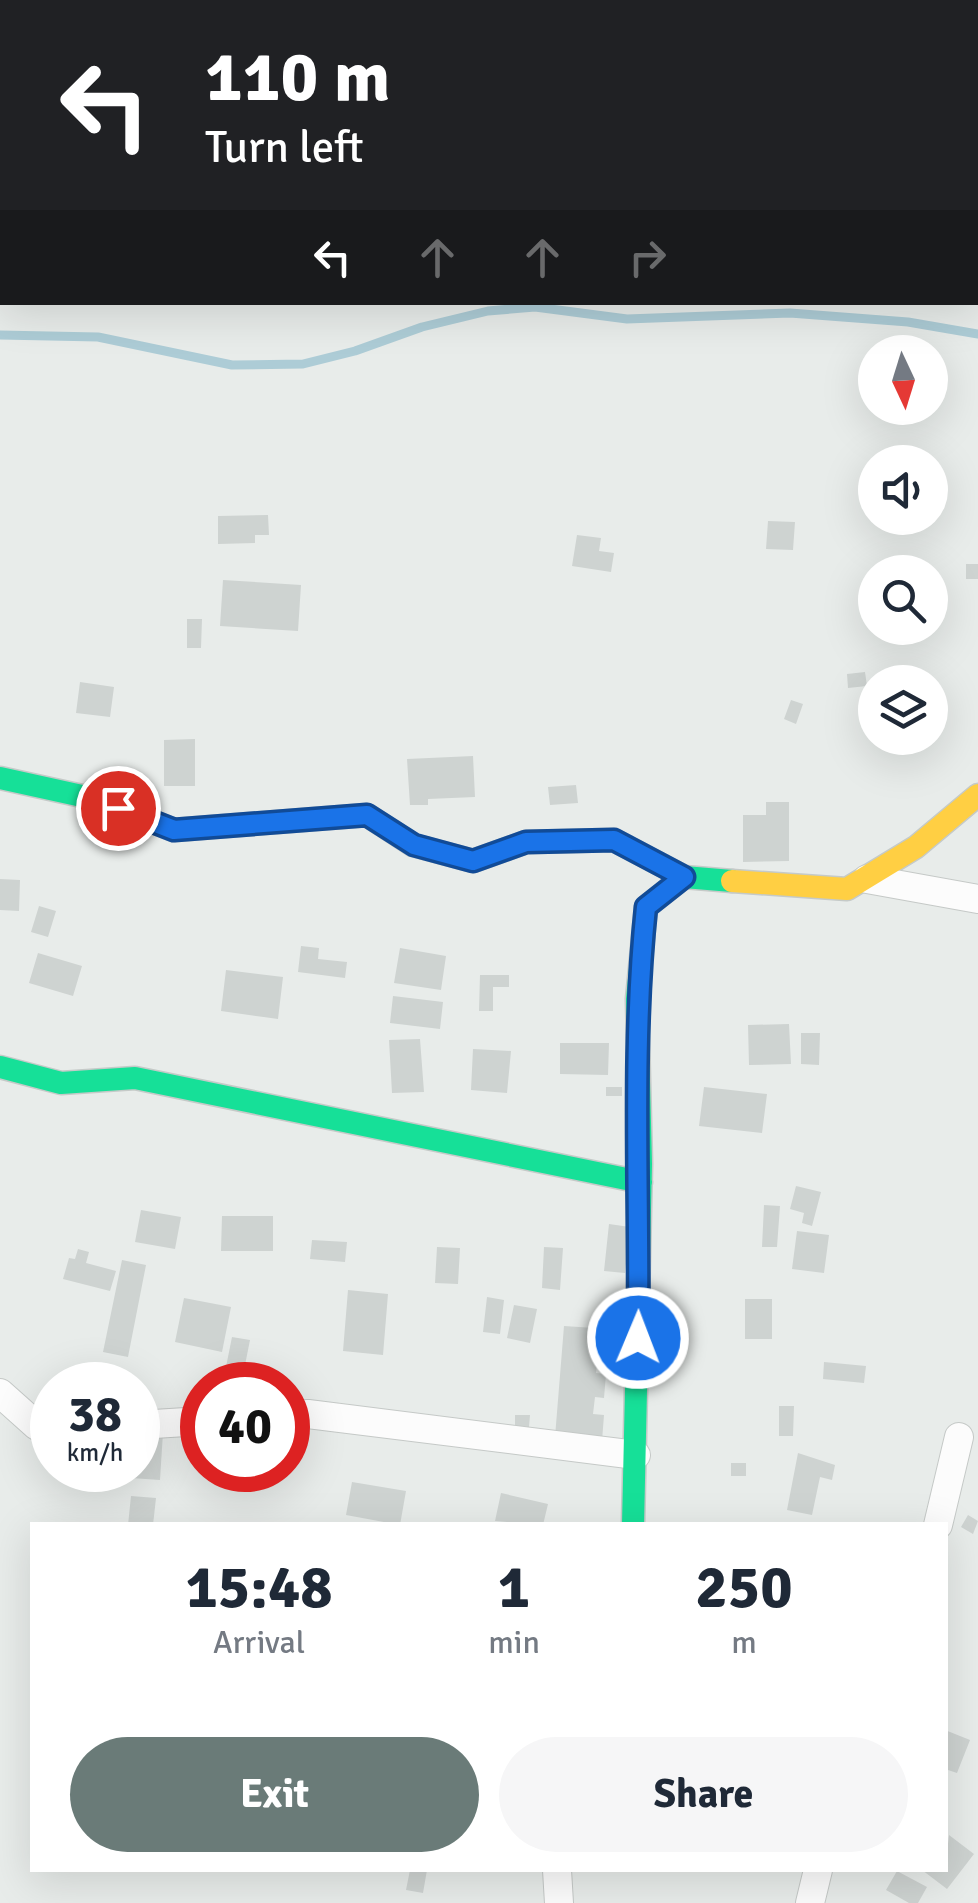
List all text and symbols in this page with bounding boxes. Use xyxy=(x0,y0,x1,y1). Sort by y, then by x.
text: 110 m xyxy=(205,34,390,120)
icon: left xyxy=(40,40,170,170)
text: Turn left xyxy=(205,120,364,175)
icon: left xyxy=(305,230,360,285)
icon: ahead xyxy=(410,230,465,285)
icon: ahead xyxy=(515,230,570,285)
icon: right xyxy=(620,230,675,285)
north arrow xyxy=(858,335,948,425)
map controls xyxy=(858,335,948,755)
button: sound xyxy=(858,445,948,535)
button: search xyxy=(858,555,948,645)
button: layers xyxy=(858,665,948,755)
pin xyxy=(76,766,161,851)
icon: arrive xyxy=(91,781,146,836)
position arrow xyxy=(586,1286,690,1390)
speed limit sign: 40 xyxy=(180,1362,310,1492)
text: 38 xyxy=(68,1384,122,1446)
text: km/h xyxy=(67,1437,123,1468)
text: 15:48 xyxy=(185,1551,333,1625)
text: 1 xyxy=(498,1551,530,1625)
text: 250 xyxy=(695,1551,793,1625)
text: Arrival xyxy=(213,1623,305,1662)
text: min xyxy=(488,1623,540,1662)
text: m xyxy=(731,1623,757,1662)
button: Exit xyxy=(70,1737,479,1852)
button: Share xyxy=(499,1737,908,1852)

